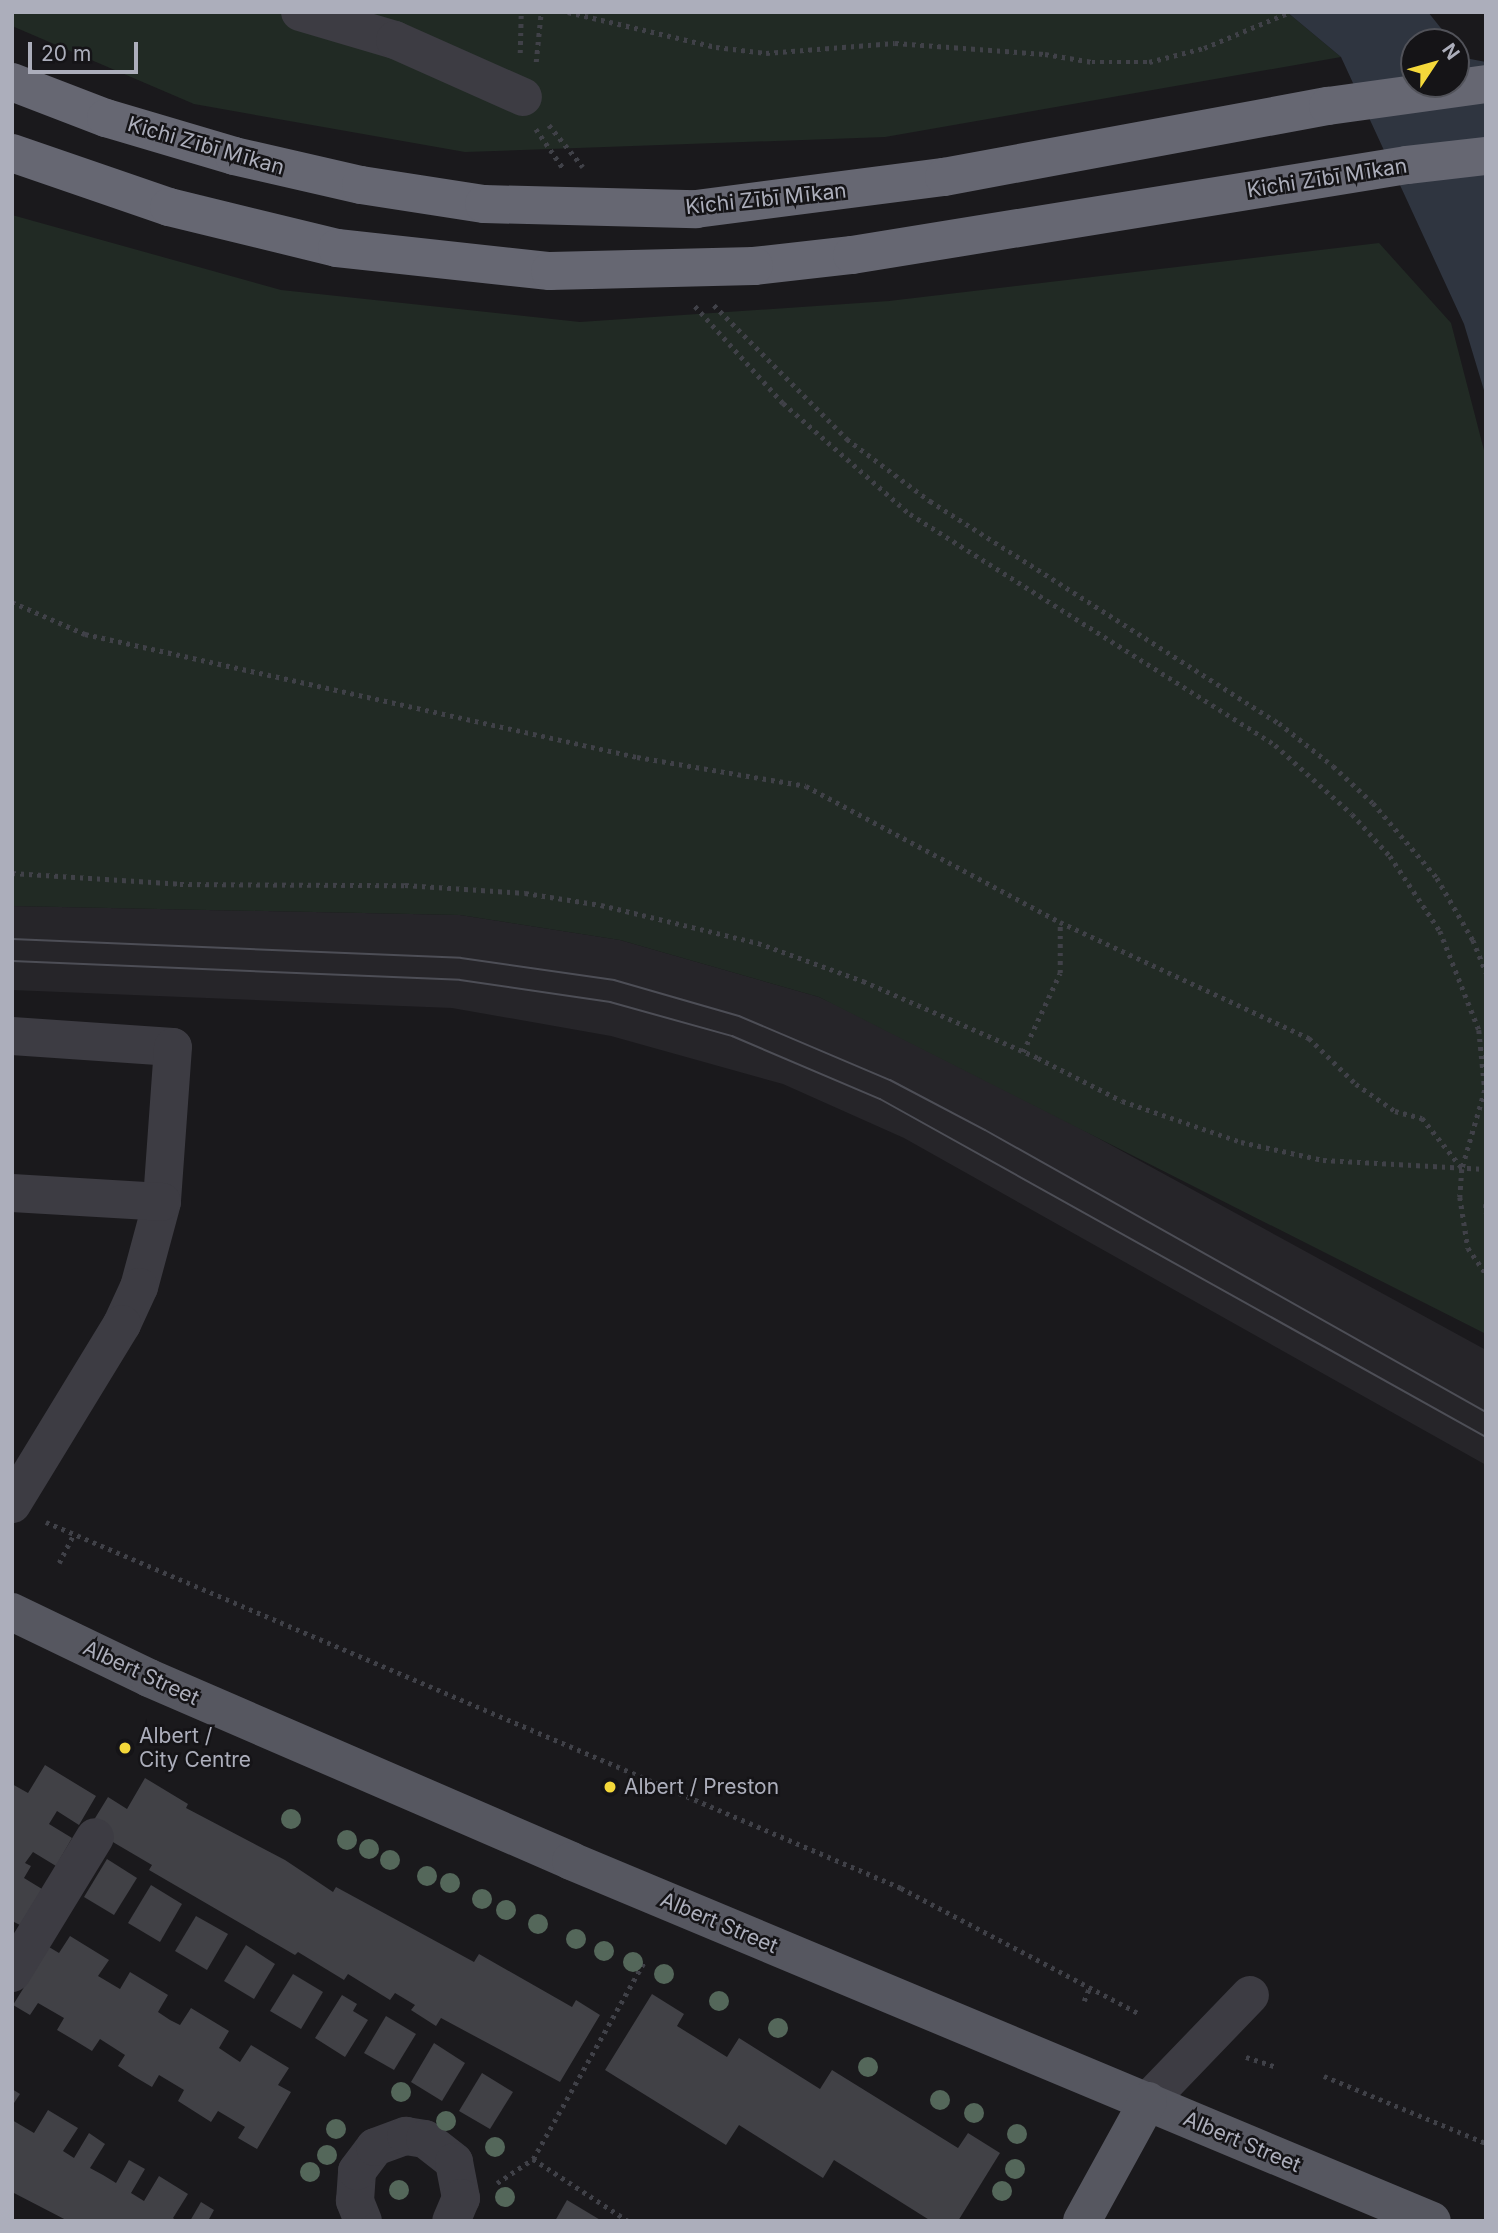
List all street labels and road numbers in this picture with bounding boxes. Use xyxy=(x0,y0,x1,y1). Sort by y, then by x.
street label: Kichi Zībī Mīkan xyxy=(125,112,287,180)
street label: Kichi Zībī Mīkan xyxy=(1245,153,1409,203)
street label: Kichi Zībī Mīkan xyxy=(684,178,848,220)
street label: Albert Street xyxy=(79,1635,203,1711)
street label: Albert Street xyxy=(657,1887,781,1959)
street label: Albert Street xyxy=(1180,2106,1304,2178)

